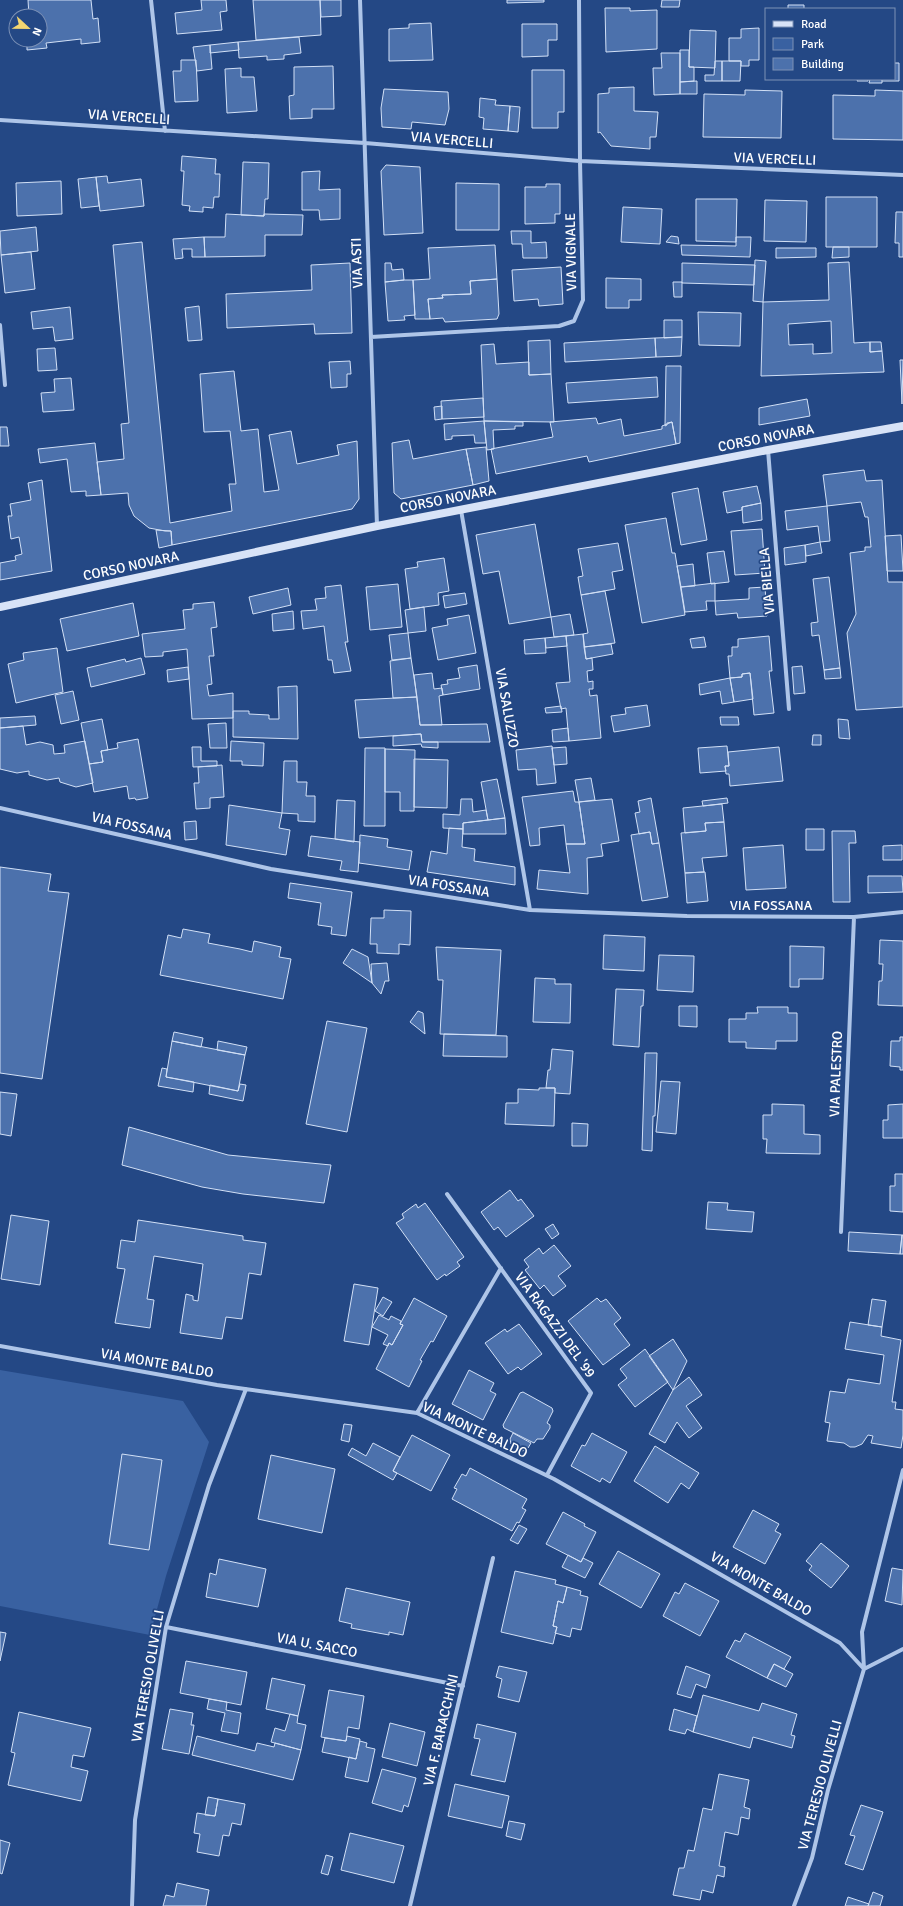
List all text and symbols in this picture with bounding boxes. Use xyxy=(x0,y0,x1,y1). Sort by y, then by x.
north arrow xyxy=(8,8,48,48)
legend xyxy=(765,8,895,80)
text: Road xyxy=(801,17,827,32)
text: N xyxy=(29,26,44,38)
text: Park xyxy=(801,37,824,52)
text: Building xyxy=(801,57,844,72)
street label: VIA VERCELLI xyxy=(87,106,171,128)
street label: VIA VERCELLI xyxy=(410,128,494,152)
street label: VIA VERCELLI xyxy=(733,149,817,169)
street label: VIA VIGNALE xyxy=(562,213,580,291)
street label: VIA ASTI xyxy=(348,237,366,289)
street label: CORSO NOVARA xyxy=(717,420,816,456)
street label: CORSO NOVARA xyxy=(399,481,498,517)
street label: VIA BIELLA xyxy=(756,546,778,615)
street label: CORSO NOVARA xyxy=(82,547,181,584)
street label: VIA SALUZZO xyxy=(492,667,522,749)
street label: VIA FOSSANA xyxy=(90,808,175,844)
street label: VIA FOSSANA xyxy=(407,871,491,901)
street label: VIA FOSSANA xyxy=(730,897,813,914)
street label: VIA PALESTRO xyxy=(826,1031,846,1117)
street label: VIA RAGAZZI DEL '99 xyxy=(511,1269,599,1381)
street label: VIA MONTE BALDO xyxy=(99,1345,215,1381)
street label: VIA MONTE BALDO xyxy=(420,1398,530,1462)
street label: VIA MONTE BALDO xyxy=(707,1548,815,1620)
street label: VIA TERESIO OLIVELLI xyxy=(128,1609,168,1743)
street label: VIA U. SACCO xyxy=(275,1629,359,1661)
street label: VIA F. BARACCHINI xyxy=(420,1672,462,1788)
street label: VIA TERESIO OLIVELLI xyxy=(794,1718,846,1852)

